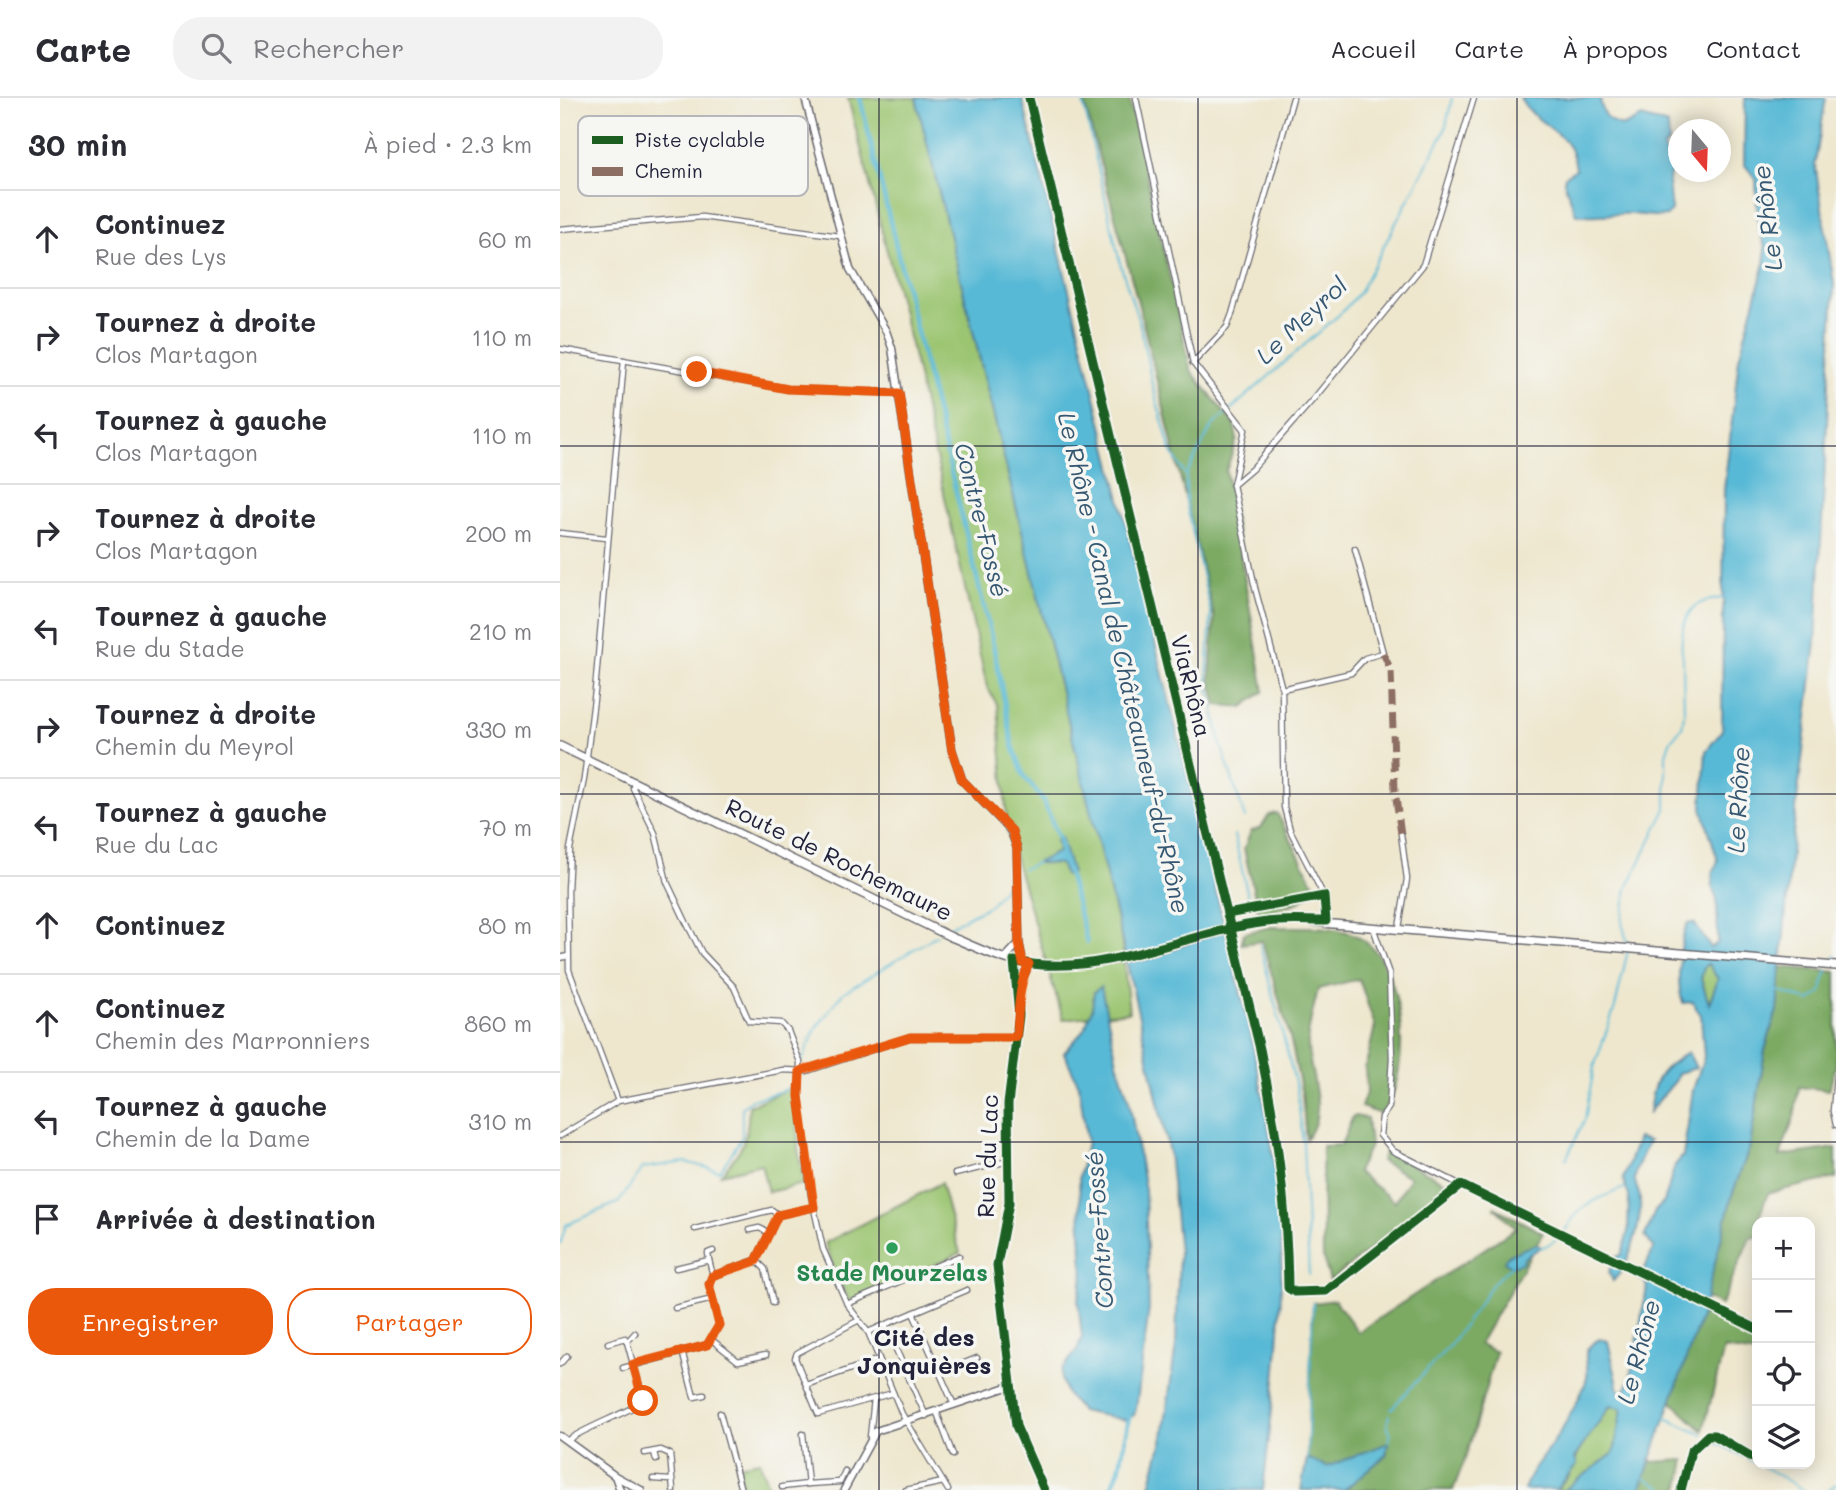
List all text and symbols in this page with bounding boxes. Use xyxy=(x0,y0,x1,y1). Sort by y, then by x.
search box xyxy=(173,17,663,80)
text: Carte xyxy=(35,27,131,70)
icon: search xyxy=(197,29,235,67)
text: Rechercher xyxy=(253,31,404,65)
text: Accueil xyxy=(1330,33,1416,64)
text: Carte xyxy=(1454,33,1524,64)
text: À propos xyxy=(1562,33,1668,64)
text: Contact xyxy=(1706,33,1801,64)
legend xyxy=(578,116,808,196)
north arrow xyxy=(1668,119,1731,182)
text: 30 min xyxy=(28,124,127,164)
text: Piste cyclable xyxy=(635,127,765,152)
text: À pied · 2.3 km xyxy=(363,129,532,159)
text: Chemin xyxy=(635,158,703,183)
water label: Le Rhône xyxy=(1745,163,1788,273)
text: Continuez xyxy=(95,207,225,241)
icon: ahead xyxy=(28,220,66,258)
text: 60 m xyxy=(478,224,532,254)
text: Rue des Lys xyxy=(95,241,227,271)
water label: Le Meyrol xyxy=(1249,270,1353,370)
text: Tournez à droite xyxy=(95,305,316,339)
icon: right xyxy=(28,318,66,356)
text: 110 m xyxy=(472,322,532,352)
text: Clos Martagon xyxy=(95,339,258,369)
route end xyxy=(681,356,712,387)
text: Tournez à gauche xyxy=(95,403,327,437)
water label: Le Rhône - Canal de Châteauneuf-du-Rhône xyxy=(1052,409,1197,916)
icon: left xyxy=(28,416,66,454)
text: 110 m xyxy=(472,420,532,450)
text: Clos Martagon xyxy=(95,437,258,467)
water label: Contre-Fossé xyxy=(948,439,1017,600)
text: Tournez à droite xyxy=(95,501,316,535)
icon: right xyxy=(28,514,66,552)
text: 200 m xyxy=(465,518,532,548)
text: Clos Martagon xyxy=(95,535,258,565)
text: Tournez à gauche xyxy=(95,599,327,633)
icon: left xyxy=(28,612,66,650)
text: 210 m xyxy=(469,616,532,646)
street label: ViaRhôna xyxy=(1165,631,1219,740)
text: Rue du Stade xyxy=(95,633,245,663)
text: Tournez à droite xyxy=(95,697,316,731)
icon: right xyxy=(28,710,66,748)
text: 330 m xyxy=(465,714,532,744)
text: Chemin du Meyrol xyxy=(95,731,294,761)
water label: Le Rhône xyxy=(1719,746,1756,854)
street label: Route de Rochemaure xyxy=(721,791,958,927)
text: Tournez à gauche xyxy=(95,795,327,829)
icon: left xyxy=(28,808,66,846)
text: 70 m xyxy=(479,812,532,842)
text: Rue du Lac xyxy=(95,829,218,859)
icon: ahead xyxy=(28,906,66,944)
text: Continuez xyxy=(95,908,225,942)
text: 80 m xyxy=(478,910,532,940)
text: Continuez xyxy=(95,991,225,1025)
icon: ahead xyxy=(28,1004,66,1042)
text: 860 m xyxy=(464,1008,532,1038)
text: Chemin des Marronniers xyxy=(95,1025,370,1055)
text: Tournez à gauche xyxy=(95,1089,327,1123)
street label: Rue du Lac xyxy=(970,1094,1004,1218)
icon: left xyxy=(28,1102,66,1140)
text: 310 m xyxy=(468,1106,532,1136)
text: Chemin de la Dame xyxy=(95,1123,310,1153)
water label: Contre-Fossé xyxy=(1078,1150,1119,1310)
icon: arrive xyxy=(28,1200,66,1238)
text: Arrivée à destination xyxy=(95,1202,375,1236)
map controls xyxy=(1752,1217,1815,1469)
button: + xyxy=(1752,1217,1815,1280)
marker: Stade Mourzelas xyxy=(884,1240,900,1256)
place label: Stade Mourzelas xyxy=(796,1257,988,1287)
button: − xyxy=(1752,1280,1815,1343)
button: Enregistrer xyxy=(28,1288,273,1355)
button: Partager xyxy=(287,1288,532,1355)
water label: Le Rhône xyxy=(1609,1296,1666,1407)
district label: Cité des Jonquières xyxy=(857,1321,991,1380)
button: locate xyxy=(1752,1343,1815,1406)
route start xyxy=(627,1385,658,1416)
button: layers xyxy=(1752,1406,1815,1469)

